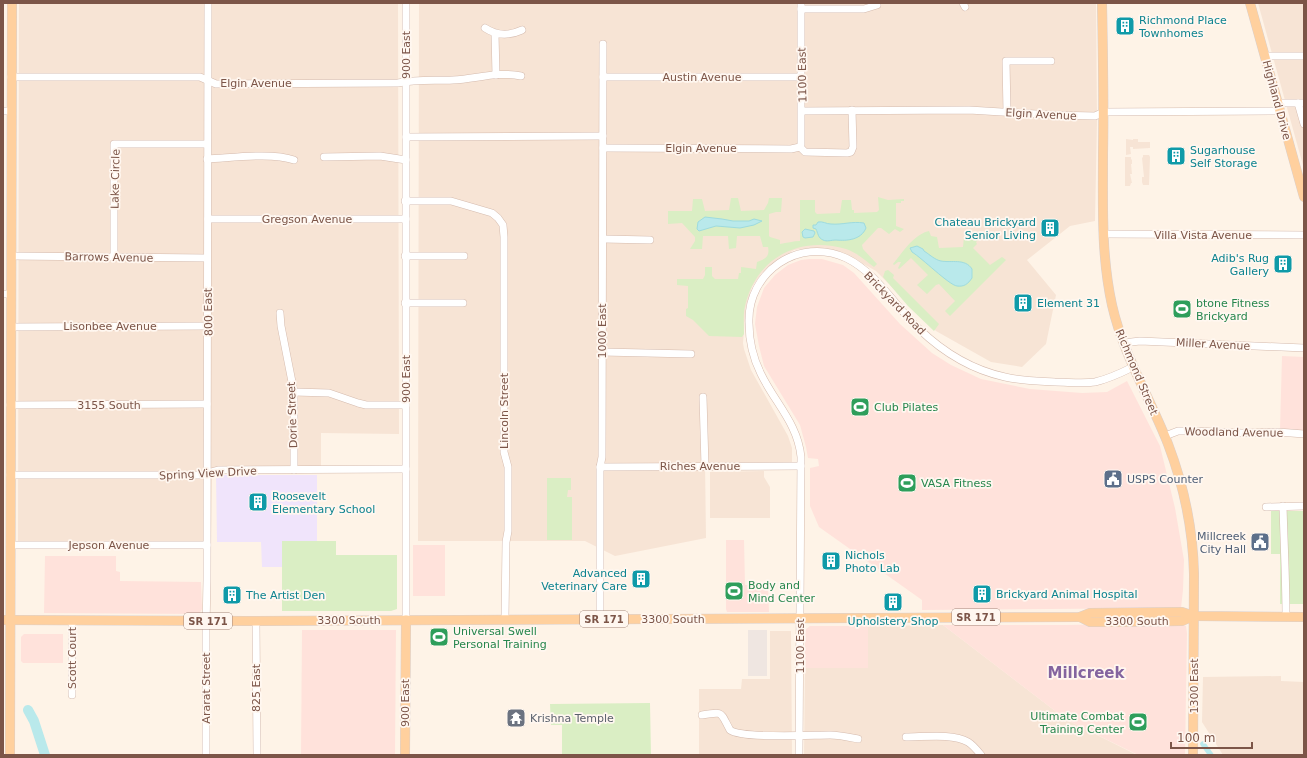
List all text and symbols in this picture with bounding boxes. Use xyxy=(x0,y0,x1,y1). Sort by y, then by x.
place label: Richmond Place Townhomes xyxy=(1138,14,1227,40)
building icon: Richmond Place Townhomes xyxy=(1114,15,1136,37)
street label: 900 East xyxy=(400,30,413,79)
street label: 1100 East xyxy=(796,47,809,103)
street label: Highland Drive xyxy=(1260,59,1293,142)
street label: Austin Avenue xyxy=(663,71,742,84)
street label: Elgin Avenue xyxy=(220,77,292,90)
street label: Elgin Avenue xyxy=(1005,106,1077,123)
street label: Elgin Avenue xyxy=(665,142,737,155)
place label: Sugarhouse Self Storage xyxy=(1190,144,1257,170)
building icon: Sugarhouse Self Storage xyxy=(1165,145,1187,167)
street label: Lake Circle xyxy=(108,149,123,209)
street label: Gregson Avenue xyxy=(262,213,352,226)
place label: Chateau Brickyard Senior Living xyxy=(935,216,1036,242)
building icon: Chateau Brickyard Senior Living xyxy=(1039,217,1061,239)
street label: Villa Vista Avenue xyxy=(1154,229,1252,242)
street label: Barrows Avenue xyxy=(65,250,154,265)
place label: Adib's Rug Gallery xyxy=(1211,252,1269,278)
building icon: Adib's Rug Gallery xyxy=(1272,253,1294,275)
street label: Brickyard Road xyxy=(861,269,928,338)
street label: 800 East xyxy=(202,287,215,336)
building icon: Element 31 xyxy=(1012,292,1034,314)
place label: Element 31 xyxy=(1037,297,1100,310)
place label: btone Fitness Brickyard xyxy=(1196,297,1270,323)
sports icon: btone Fitness Brickyard xyxy=(1171,298,1193,320)
street label: 1000 East xyxy=(596,303,609,359)
street label: Lisonbee Avenue xyxy=(63,320,157,333)
street label: Richmond Street xyxy=(1113,327,1161,418)
street label: Miller Avenue xyxy=(1176,336,1251,353)
street label: 900 East xyxy=(400,354,413,403)
street label: Lincoln Street xyxy=(498,372,511,449)
street label: Dorie Street xyxy=(285,381,300,448)
sports icon: Club Pilates xyxy=(849,396,871,418)
street label: 3155 South xyxy=(77,399,141,412)
place label: Club Pilates xyxy=(874,401,939,414)
street label: Woodland Avenue xyxy=(1184,425,1284,440)
street label: Riches Avenue xyxy=(660,460,741,473)
street label: Spring View Drive xyxy=(159,464,257,483)
public building icon: USPS Counter xyxy=(1102,468,1124,490)
sports icon: VASA Fitness xyxy=(896,472,918,494)
place label: USPS Counter xyxy=(1127,473,1204,486)
place label: VASA Fitness xyxy=(921,477,992,490)
place label: Roosevelt Elementary School xyxy=(272,490,375,516)
building icon: Roosevelt Elementary School xyxy=(247,491,269,513)
place label: Millcreek City Hall xyxy=(1197,530,1247,556)
public building icon: Millcreek City Hall xyxy=(1249,531,1271,553)
street label: Jepson Avenue xyxy=(68,539,150,552)
place label: Nichols Photo Lab xyxy=(845,549,900,575)
building icon: Nichols Photo Lab xyxy=(820,550,842,572)
place label: Advanced Veterinary Care xyxy=(541,567,627,593)
building icon: Advanced Veterinary Care xyxy=(630,568,652,590)
place label: Body and Mind Center xyxy=(748,579,815,605)
sports icon: Body and Mind Center xyxy=(723,580,745,602)
building icon: Brickyard Animal Hospital xyxy=(971,583,993,605)
building icon: The Artist Den xyxy=(221,584,243,606)
place label: Brickyard Animal Hospital xyxy=(996,588,1138,601)
place label: The Artist Den xyxy=(245,589,325,602)
building icon: Upholstery Shop xyxy=(882,591,904,613)
road number: SR 171 xyxy=(952,609,1000,625)
road number: SR 171 xyxy=(580,611,628,627)
road number: SR 171 xyxy=(184,613,232,629)
street label: 3300 South xyxy=(641,613,705,626)
street label: 3300 South xyxy=(317,614,381,627)
place label: Upholstery Shop xyxy=(848,615,938,628)
street label: 3300 South xyxy=(1105,615,1169,628)
street label: 1100 East xyxy=(794,618,807,674)
place label: Universal Swell Personal Training xyxy=(453,625,547,651)
street label: Scott Court xyxy=(66,626,79,689)
sports icon: Universal Swell Personal Training xyxy=(428,626,450,648)
street label: Ararat Street xyxy=(200,652,213,724)
street label: 1300 East xyxy=(1188,658,1201,714)
street label: 825 East xyxy=(250,663,263,712)
district label: Millcreek xyxy=(1048,664,1126,682)
street label: 900 East xyxy=(399,678,412,727)
temple icon: Krishna Temple xyxy=(505,707,527,729)
place label: Ultimate Combat Training Center xyxy=(1030,710,1125,736)
sports icon: Ultimate Combat Training Center xyxy=(1127,711,1149,733)
place label: Krishna Temple xyxy=(530,712,614,725)
scale bar xyxy=(1171,724,1252,750)
text: 100 m xyxy=(1177,731,1215,745)

